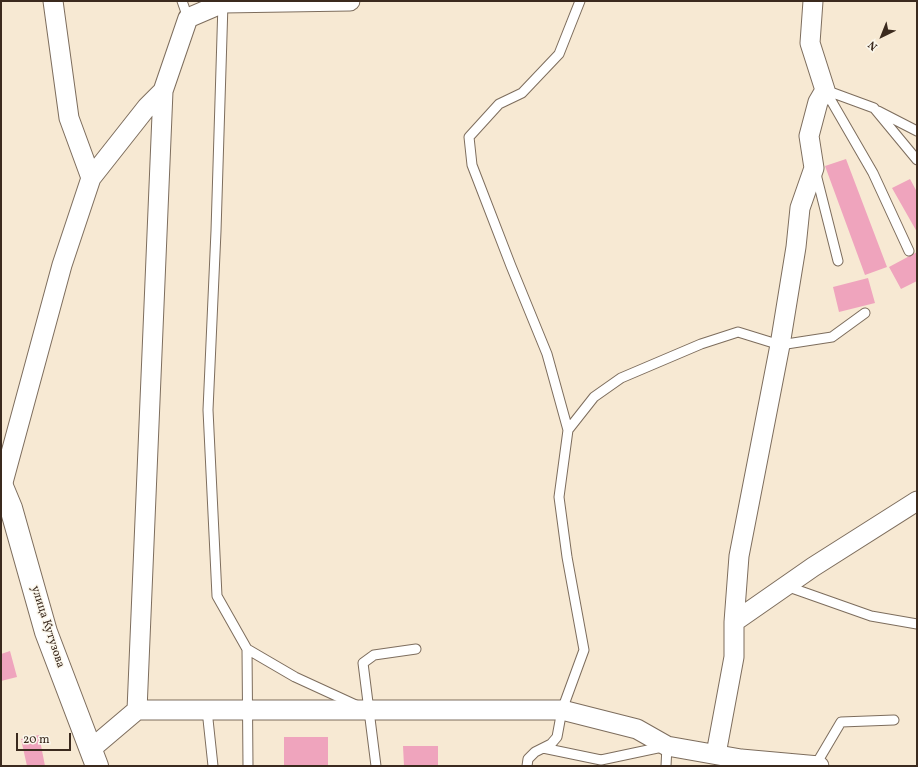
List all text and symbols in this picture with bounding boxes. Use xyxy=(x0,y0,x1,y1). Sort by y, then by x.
north arrow xyxy=(862,16,902,56)
text: N xyxy=(865,37,882,53)
street label: улица Кутузова xyxy=(27,584,67,670)
scale bar xyxy=(18,725,73,751)
text: 20 m xyxy=(23,732,50,748)

